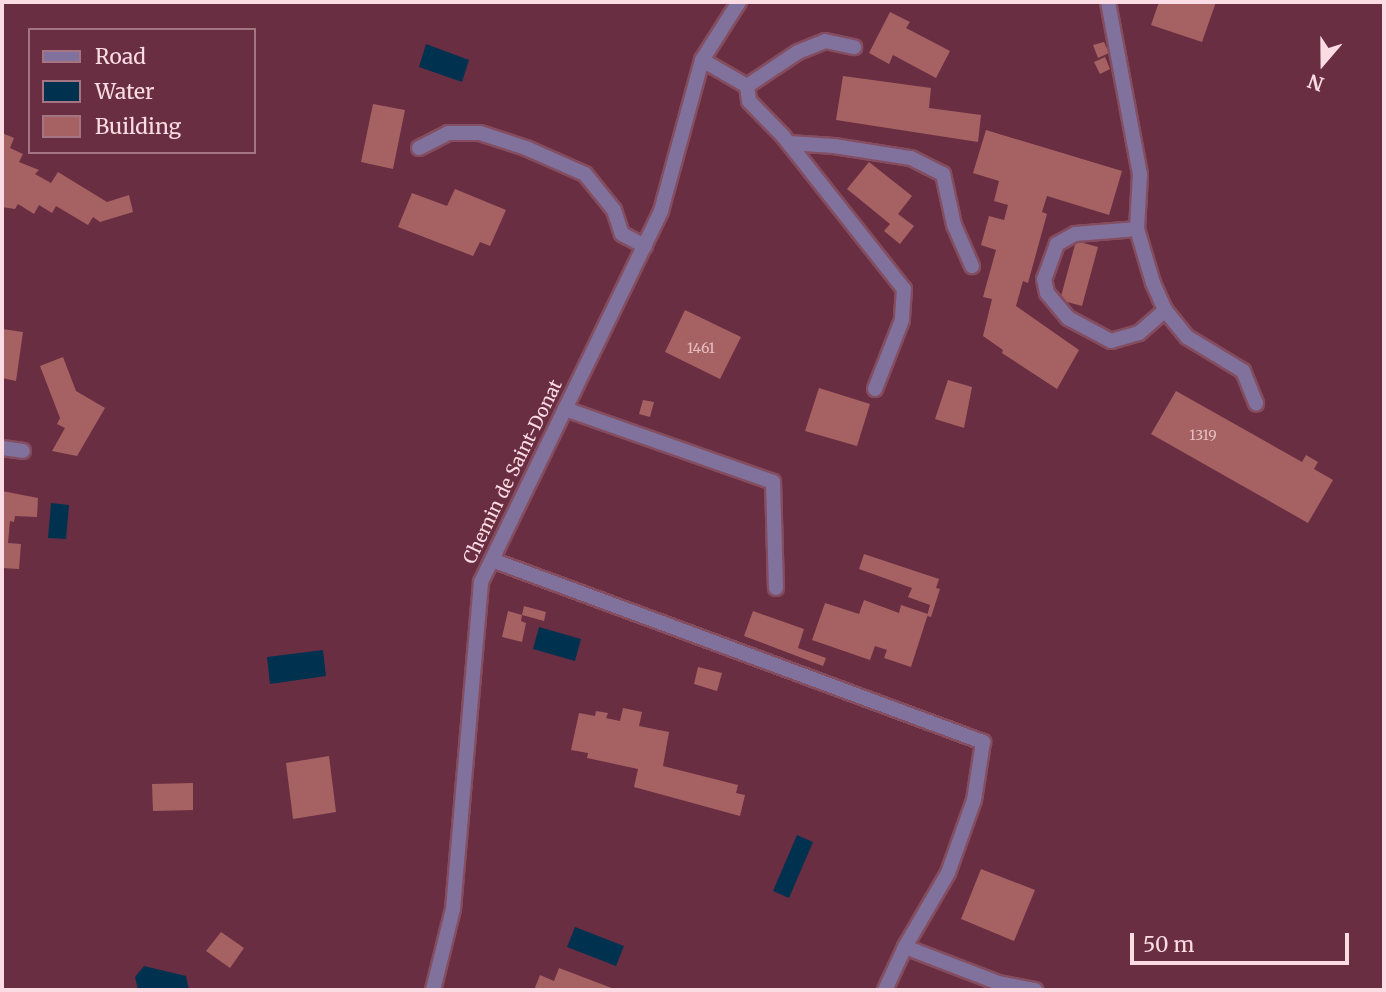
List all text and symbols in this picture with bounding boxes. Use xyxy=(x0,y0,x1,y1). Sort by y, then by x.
legend xyxy=(28,28,256,154)
north arrow xyxy=(1288,28,1358,98)
text: Road xyxy=(95,43,146,70)
text: N xyxy=(1305,69,1327,97)
text: Water xyxy=(95,78,154,105)
text: Building xyxy=(95,113,181,140)
house number: 1461 xyxy=(687,340,715,356)
street label: Chemin de Saint-Donat xyxy=(459,376,567,568)
house number: 1319 xyxy=(1189,427,1217,443)
scale bar xyxy=(1134,918,1353,962)
text: 50 m xyxy=(1143,931,1194,958)

